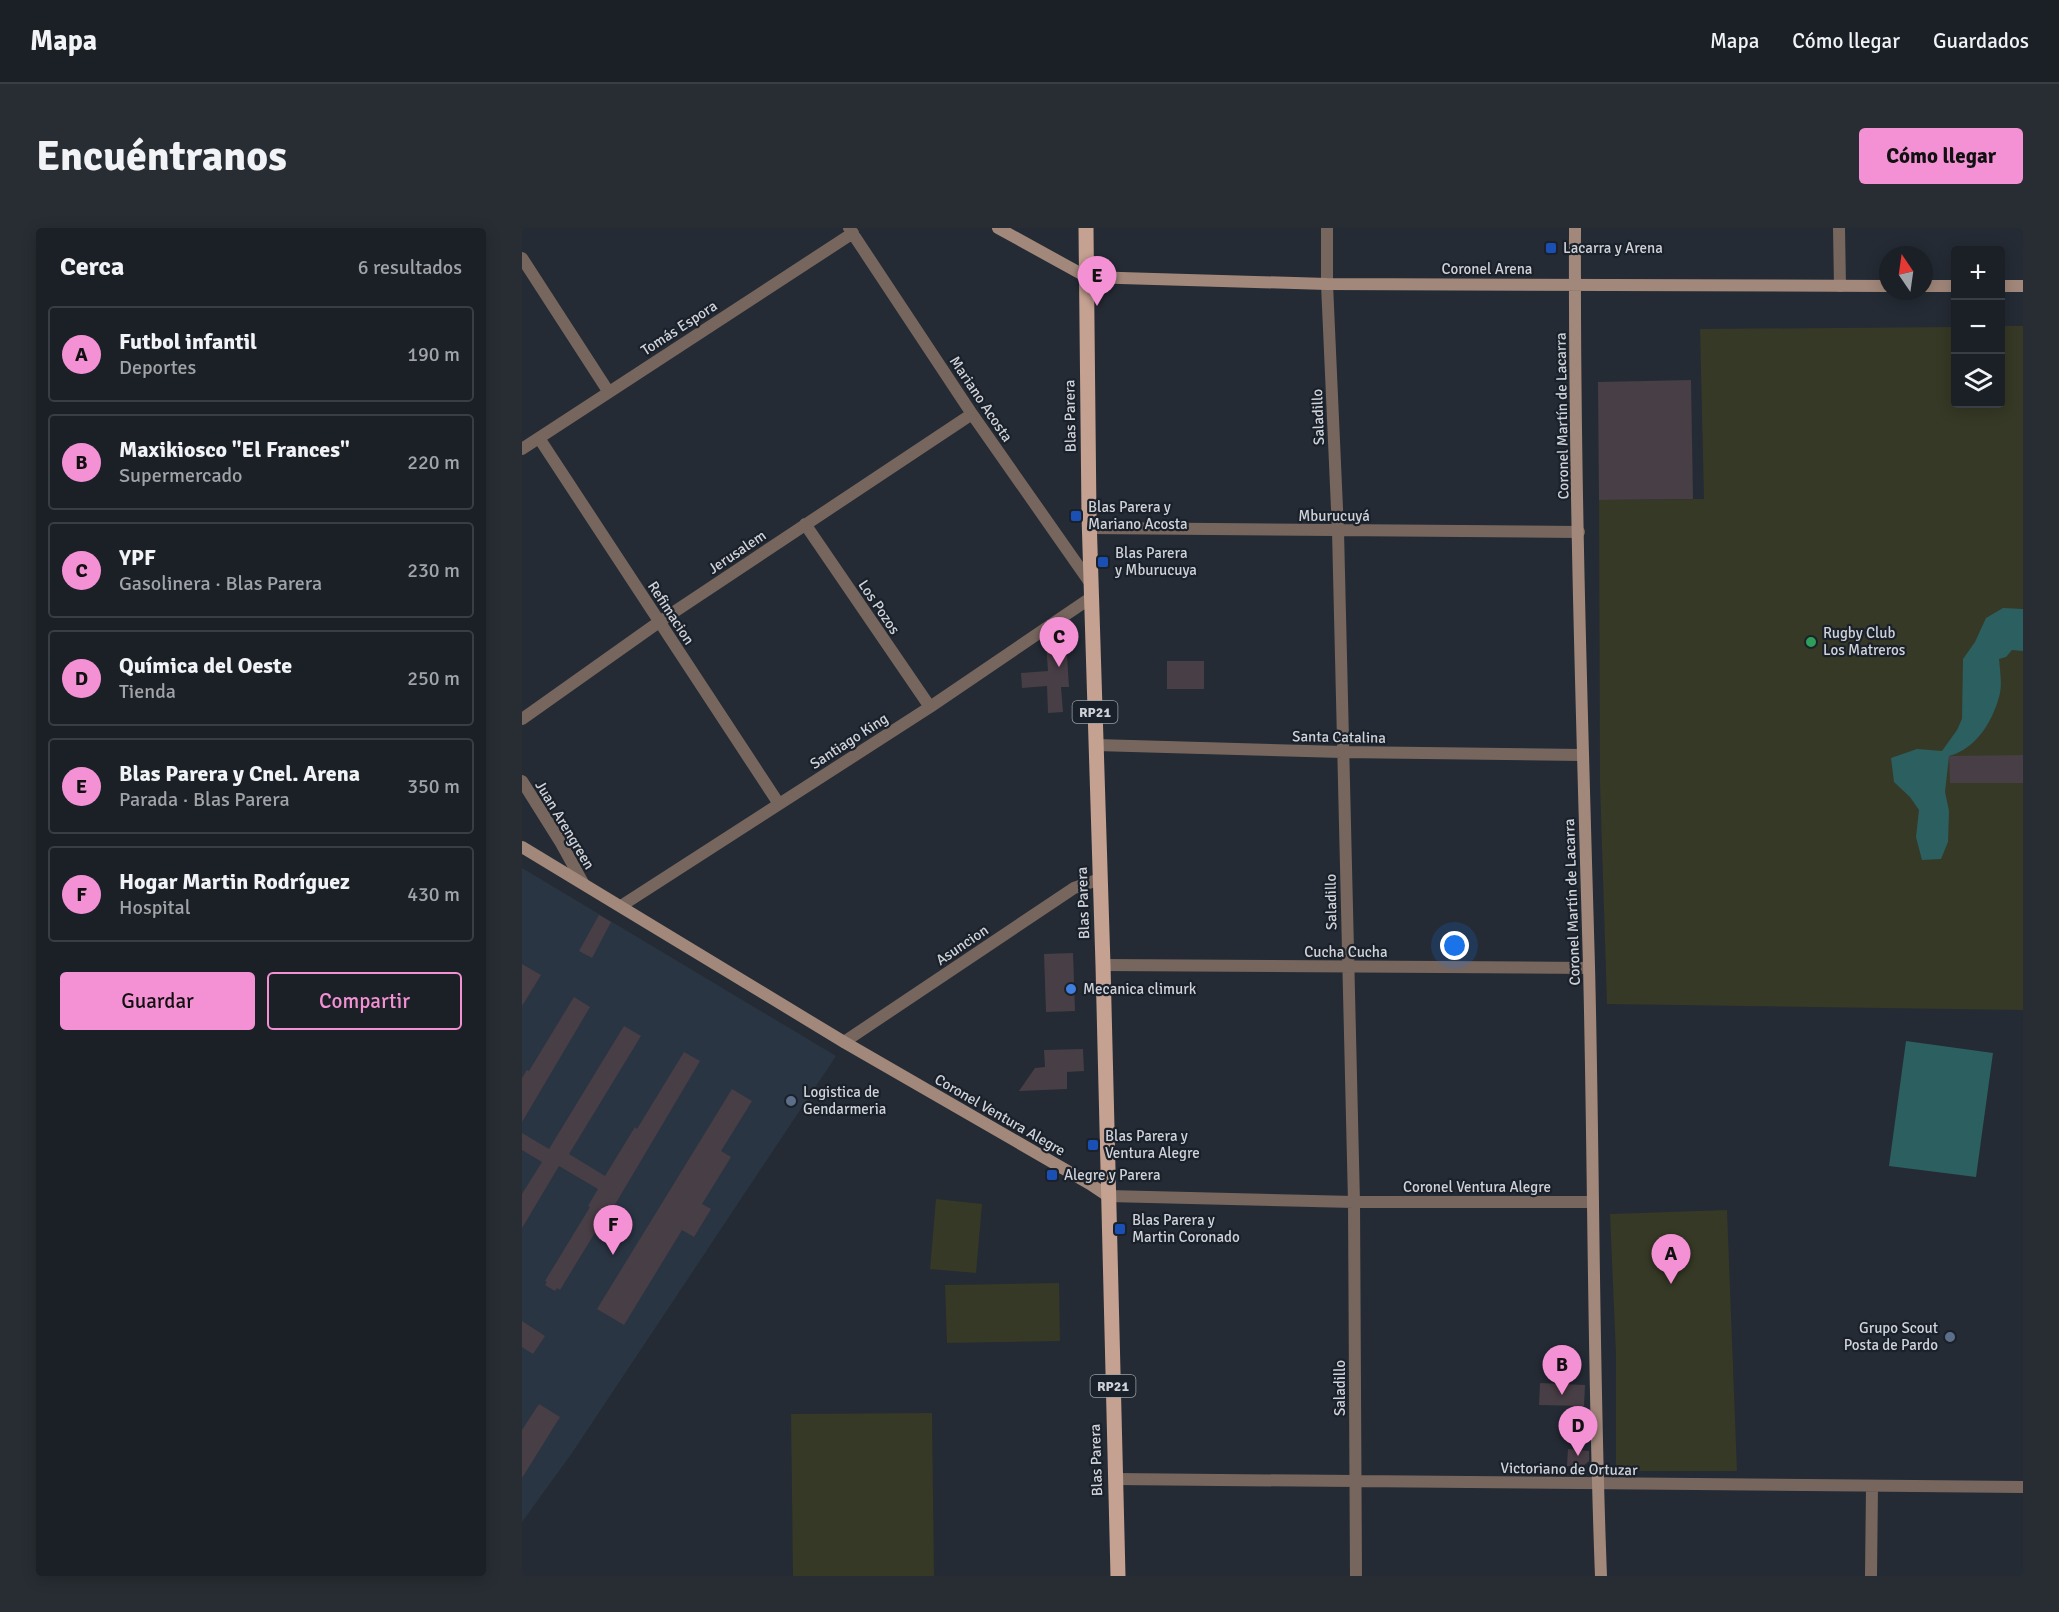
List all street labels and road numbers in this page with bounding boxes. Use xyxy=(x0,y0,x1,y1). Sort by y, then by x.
street label: Coronel Arena xyxy=(1442,260,1532,278)
street label: Tomás Espora xyxy=(638,297,720,359)
street label: Coronel Martín de Lacarra xyxy=(1552,332,1572,500)
street label: Mariano Acosta xyxy=(946,353,1016,445)
street label: Blas Parera xyxy=(1060,380,1080,452)
street label: Saladillo xyxy=(1308,388,1328,445)
street label: Mburucuyá xyxy=(1298,507,1370,525)
street label: Jerusalem xyxy=(705,526,769,578)
street label: Los Pozos xyxy=(854,576,904,638)
street label: Refimacion xyxy=(644,578,698,648)
road number: RP21 xyxy=(1072,701,1118,723)
street label: Santiago King xyxy=(807,709,891,773)
street label: Santa Catalina xyxy=(1292,727,1386,747)
street label: Juan Arengreen xyxy=(531,777,599,873)
street label: Coronel Martín de Lacarra xyxy=(1560,818,1584,986)
street label: Blas Parera xyxy=(1073,866,1093,940)
street label: Saladillo xyxy=(1322,874,1340,930)
street label: Asuncion xyxy=(932,921,992,969)
street label: Cucha Cucha xyxy=(1304,943,1388,961)
street label: Coronel Ventura Alegre xyxy=(931,1070,1069,1160)
street label: Coronel Ventura Alegre xyxy=(1403,1178,1551,1196)
street label: Saladillo xyxy=(1331,1360,1349,1416)
road number: RP21 xyxy=(1090,1375,1136,1397)
street label: Blas Parera xyxy=(1086,1423,1106,1497)
street label: Victoriano de Ortuzar xyxy=(1500,1459,1638,1479)

